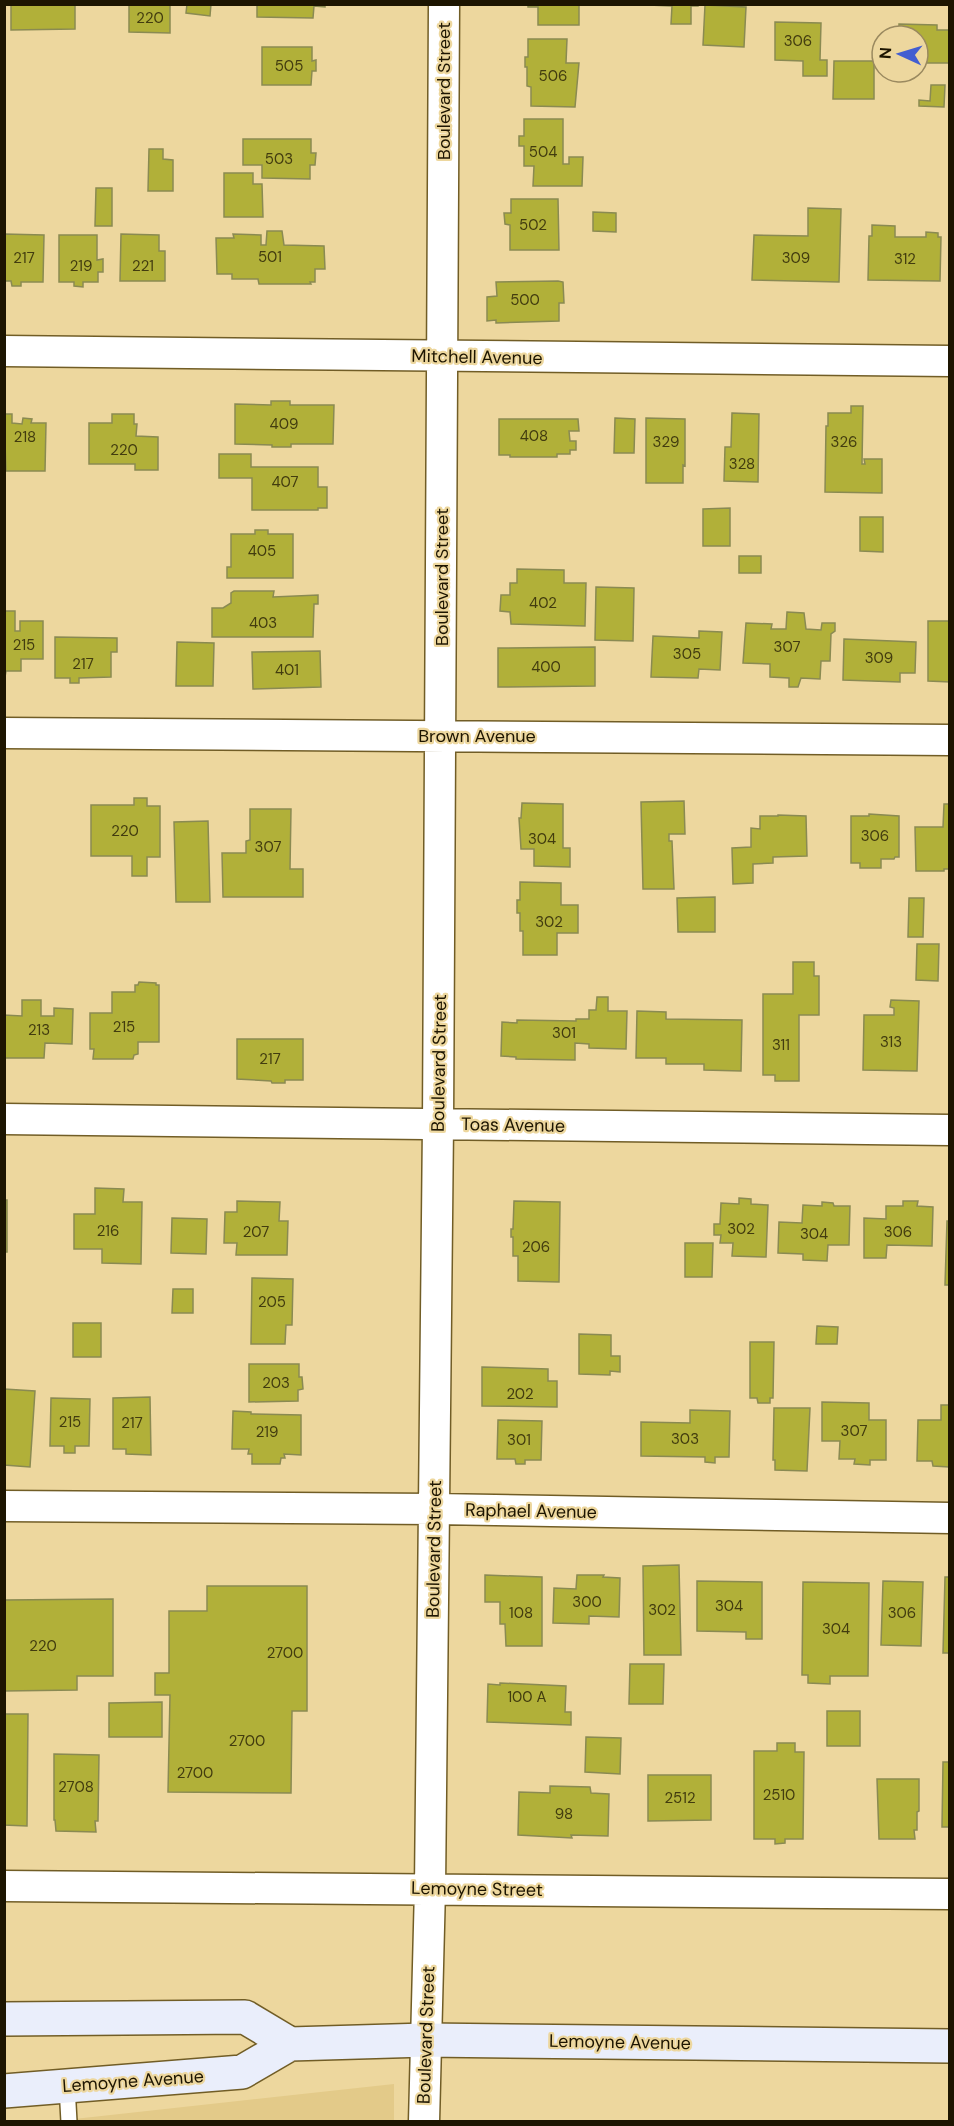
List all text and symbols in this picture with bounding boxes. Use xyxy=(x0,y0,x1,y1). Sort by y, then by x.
house number: 220 xyxy=(136,8,164,28)
street label: Boulevard Street xyxy=(432,22,456,160)
north arrow xyxy=(870,24,930,84)
house number: 306 xyxy=(784,31,812,51)
text: N xyxy=(875,46,896,60)
house number: 505 xyxy=(275,56,303,76)
house number: 506 xyxy=(539,66,567,86)
house number: 504 xyxy=(529,142,557,162)
house number: 503 xyxy=(265,149,293,169)
house number: 502 xyxy=(519,215,547,235)
house number: 501 xyxy=(258,247,282,267)
house number: 217 xyxy=(13,248,35,268)
house number: 309 xyxy=(782,248,810,268)
house number: 312 xyxy=(894,249,916,269)
house number: 219 xyxy=(70,256,92,276)
house number: 221 xyxy=(132,256,154,276)
house number: 500 xyxy=(510,290,540,310)
street label: Mitchell Avenue xyxy=(411,344,543,370)
house number: 409 xyxy=(270,414,298,434)
house number: 408 xyxy=(520,426,548,446)
house number: 218 xyxy=(14,427,36,447)
house number: 329 xyxy=(653,432,679,452)
house number: 326 xyxy=(831,432,857,452)
house number: 220 xyxy=(110,440,138,460)
house number: 328 xyxy=(729,454,755,474)
house number: 407 xyxy=(271,472,299,492)
street label: Boulevard Street xyxy=(430,508,454,646)
house number: 405 xyxy=(248,541,276,561)
house number: 402 xyxy=(529,593,557,613)
house number: 403 xyxy=(249,613,277,633)
house number: 215 xyxy=(13,635,35,655)
house number: 307 xyxy=(774,637,800,657)
house number: 305 xyxy=(673,644,701,664)
house number: 309 xyxy=(865,648,893,668)
house number: 217 xyxy=(72,654,94,674)
house number: 400 xyxy=(531,657,561,677)
house number: 401 xyxy=(275,660,299,680)
street label: Brown Avenue xyxy=(418,724,536,748)
house number: 220 xyxy=(111,821,139,841)
house number: 306 xyxy=(861,826,889,846)
house number: 304 xyxy=(528,829,556,849)
house number: 307 xyxy=(255,837,281,857)
house number: 302 xyxy=(535,912,563,932)
street label: Boulevard Street xyxy=(426,994,452,1132)
house number: 215 xyxy=(113,1017,135,1037)
house number: 213 xyxy=(28,1020,50,1040)
house number: 301 xyxy=(552,1023,576,1043)
house number: 313 xyxy=(880,1032,902,1052)
house number: 311 xyxy=(772,1035,790,1055)
house number: 217 xyxy=(259,1049,281,1069)
street label: Toas Avenue xyxy=(461,1112,565,1138)
house number: 302 xyxy=(727,1219,755,1239)
house number: 216 xyxy=(97,1221,119,1241)
house number: 207 xyxy=(243,1222,269,1242)
house number: 306 xyxy=(884,1222,912,1242)
house number: 304 xyxy=(800,1224,828,1244)
house number: 206 xyxy=(522,1237,550,1257)
house number: 205 xyxy=(258,1292,286,1312)
house number: 203 xyxy=(262,1373,290,1393)
house number: 202 xyxy=(506,1384,534,1404)
house number: 215 xyxy=(59,1412,81,1432)
house number: 217 xyxy=(121,1413,143,1433)
house number: 307 xyxy=(841,1421,867,1441)
house number: 219 xyxy=(256,1422,278,1442)
house number: 303 xyxy=(671,1429,699,1449)
house number: 301 xyxy=(507,1430,531,1450)
street label: Boulevard Street xyxy=(421,1480,447,1618)
street label: Raphael Avenue xyxy=(465,1498,597,1524)
house number: 300 xyxy=(572,1592,602,1612)
house number: 304 xyxy=(715,1596,743,1616)
house number: 302 xyxy=(648,1600,676,1620)
house number: 108 xyxy=(509,1603,533,1623)
house number: 306 xyxy=(888,1603,916,1623)
house number: 304 xyxy=(822,1619,850,1639)
house number: 220 xyxy=(29,1636,57,1656)
house number: 2700 xyxy=(267,1643,303,1663)
house number: 100 A xyxy=(507,1687,547,1707)
house number: 2700 xyxy=(229,1731,265,1751)
house number: 2700 xyxy=(177,1763,213,1783)
house number: 2708 xyxy=(58,1777,94,1797)
house number: 2510 xyxy=(763,1785,795,1805)
house number: 2512 xyxy=(664,1788,696,1808)
house number: 98 xyxy=(555,1804,573,1824)
street label: Lemoyne Street xyxy=(411,1876,543,1902)
street label: Boulevard Street xyxy=(412,1966,440,2104)
street label: Lemoyne Avenue xyxy=(549,2029,691,2055)
street label: Lemoyne Avenue xyxy=(61,2064,205,2098)

